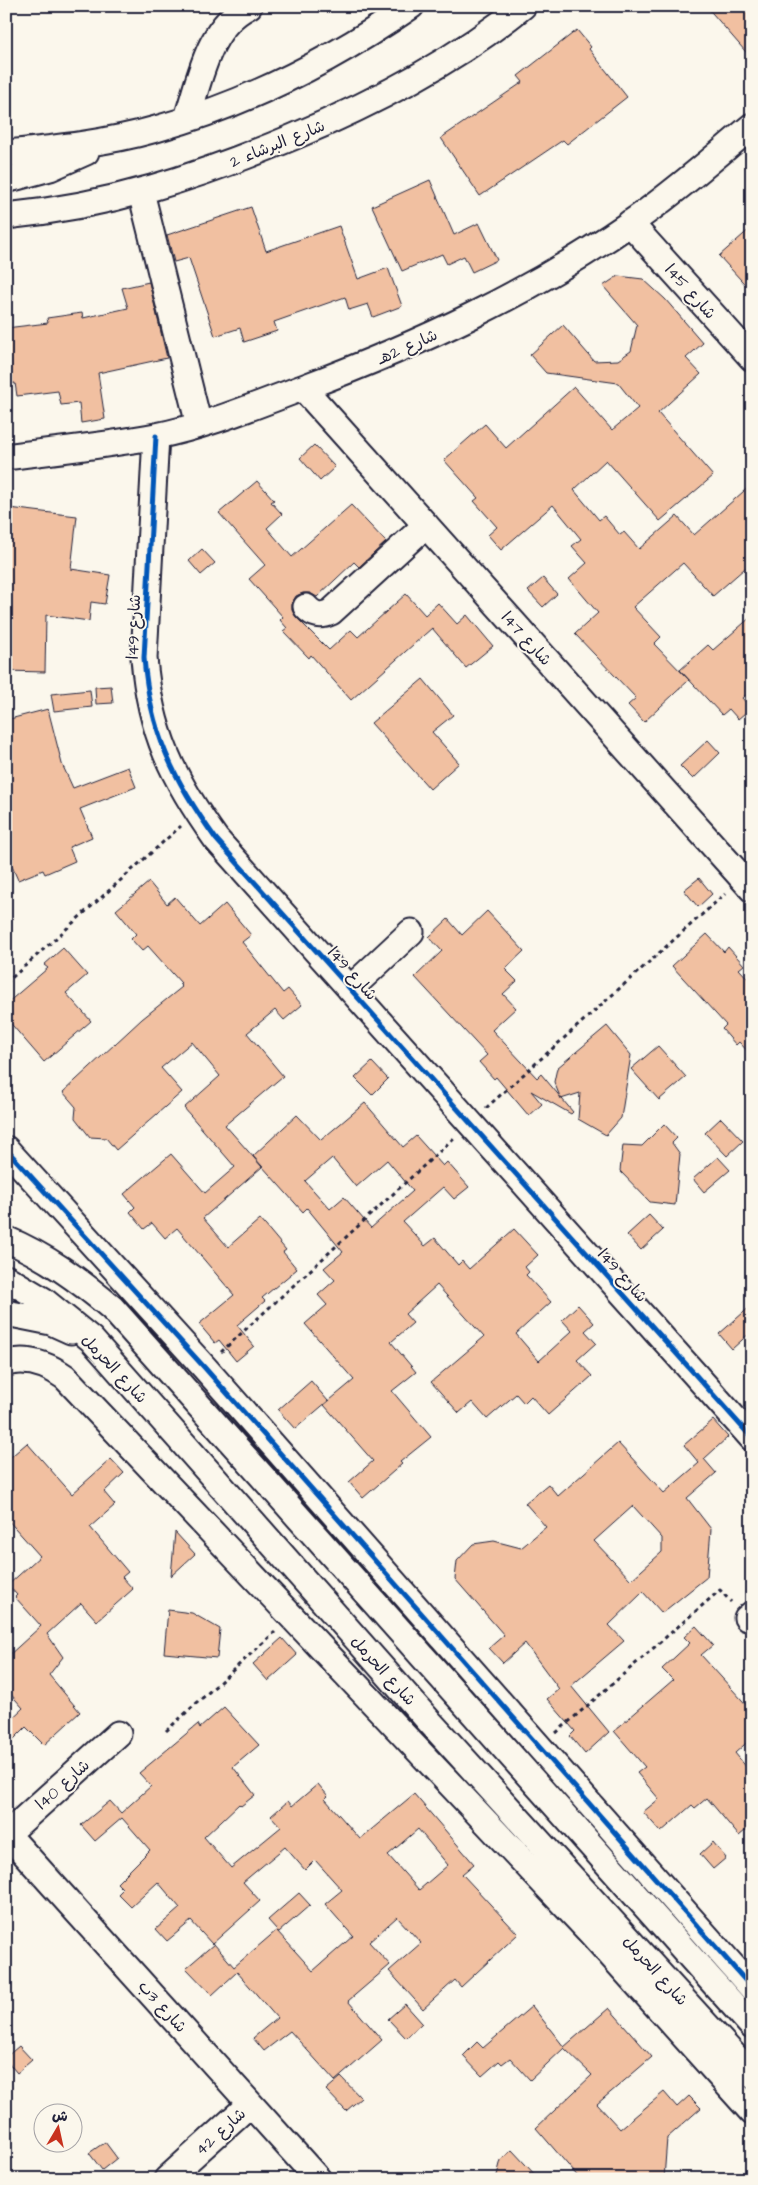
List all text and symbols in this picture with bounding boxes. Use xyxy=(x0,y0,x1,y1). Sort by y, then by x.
street label: شارع البرشاء 2 xyxy=(226,115,328,173)
street label: شارع 45ا xyxy=(660,259,721,324)
street label: شارع 2هـ xyxy=(373,324,441,370)
street label: شارع 49ا xyxy=(122,594,146,660)
street label: شارع 47ا xyxy=(496,607,556,670)
street label: شارع 49ا xyxy=(322,942,382,1005)
street label: شارع 49ا xyxy=(592,1244,652,1307)
street label: شارع الحرمل xyxy=(76,1329,152,1408)
street label: شارع الحرمل xyxy=(346,1631,421,1710)
street label: شارع 40ا xyxy=(31,1755,95,1815)
street label: شارع الحرمل xyxy=(618,1931,693,2010)
street label: شارع 3ب xyxy=(133,1976,192,2038)
north arrow xyxy=(32,2102,82,2152)
street label: شارع 42 xyxy=(191,2103,251,2160)
text: ش xyxy=(51,2105,69,2127)

